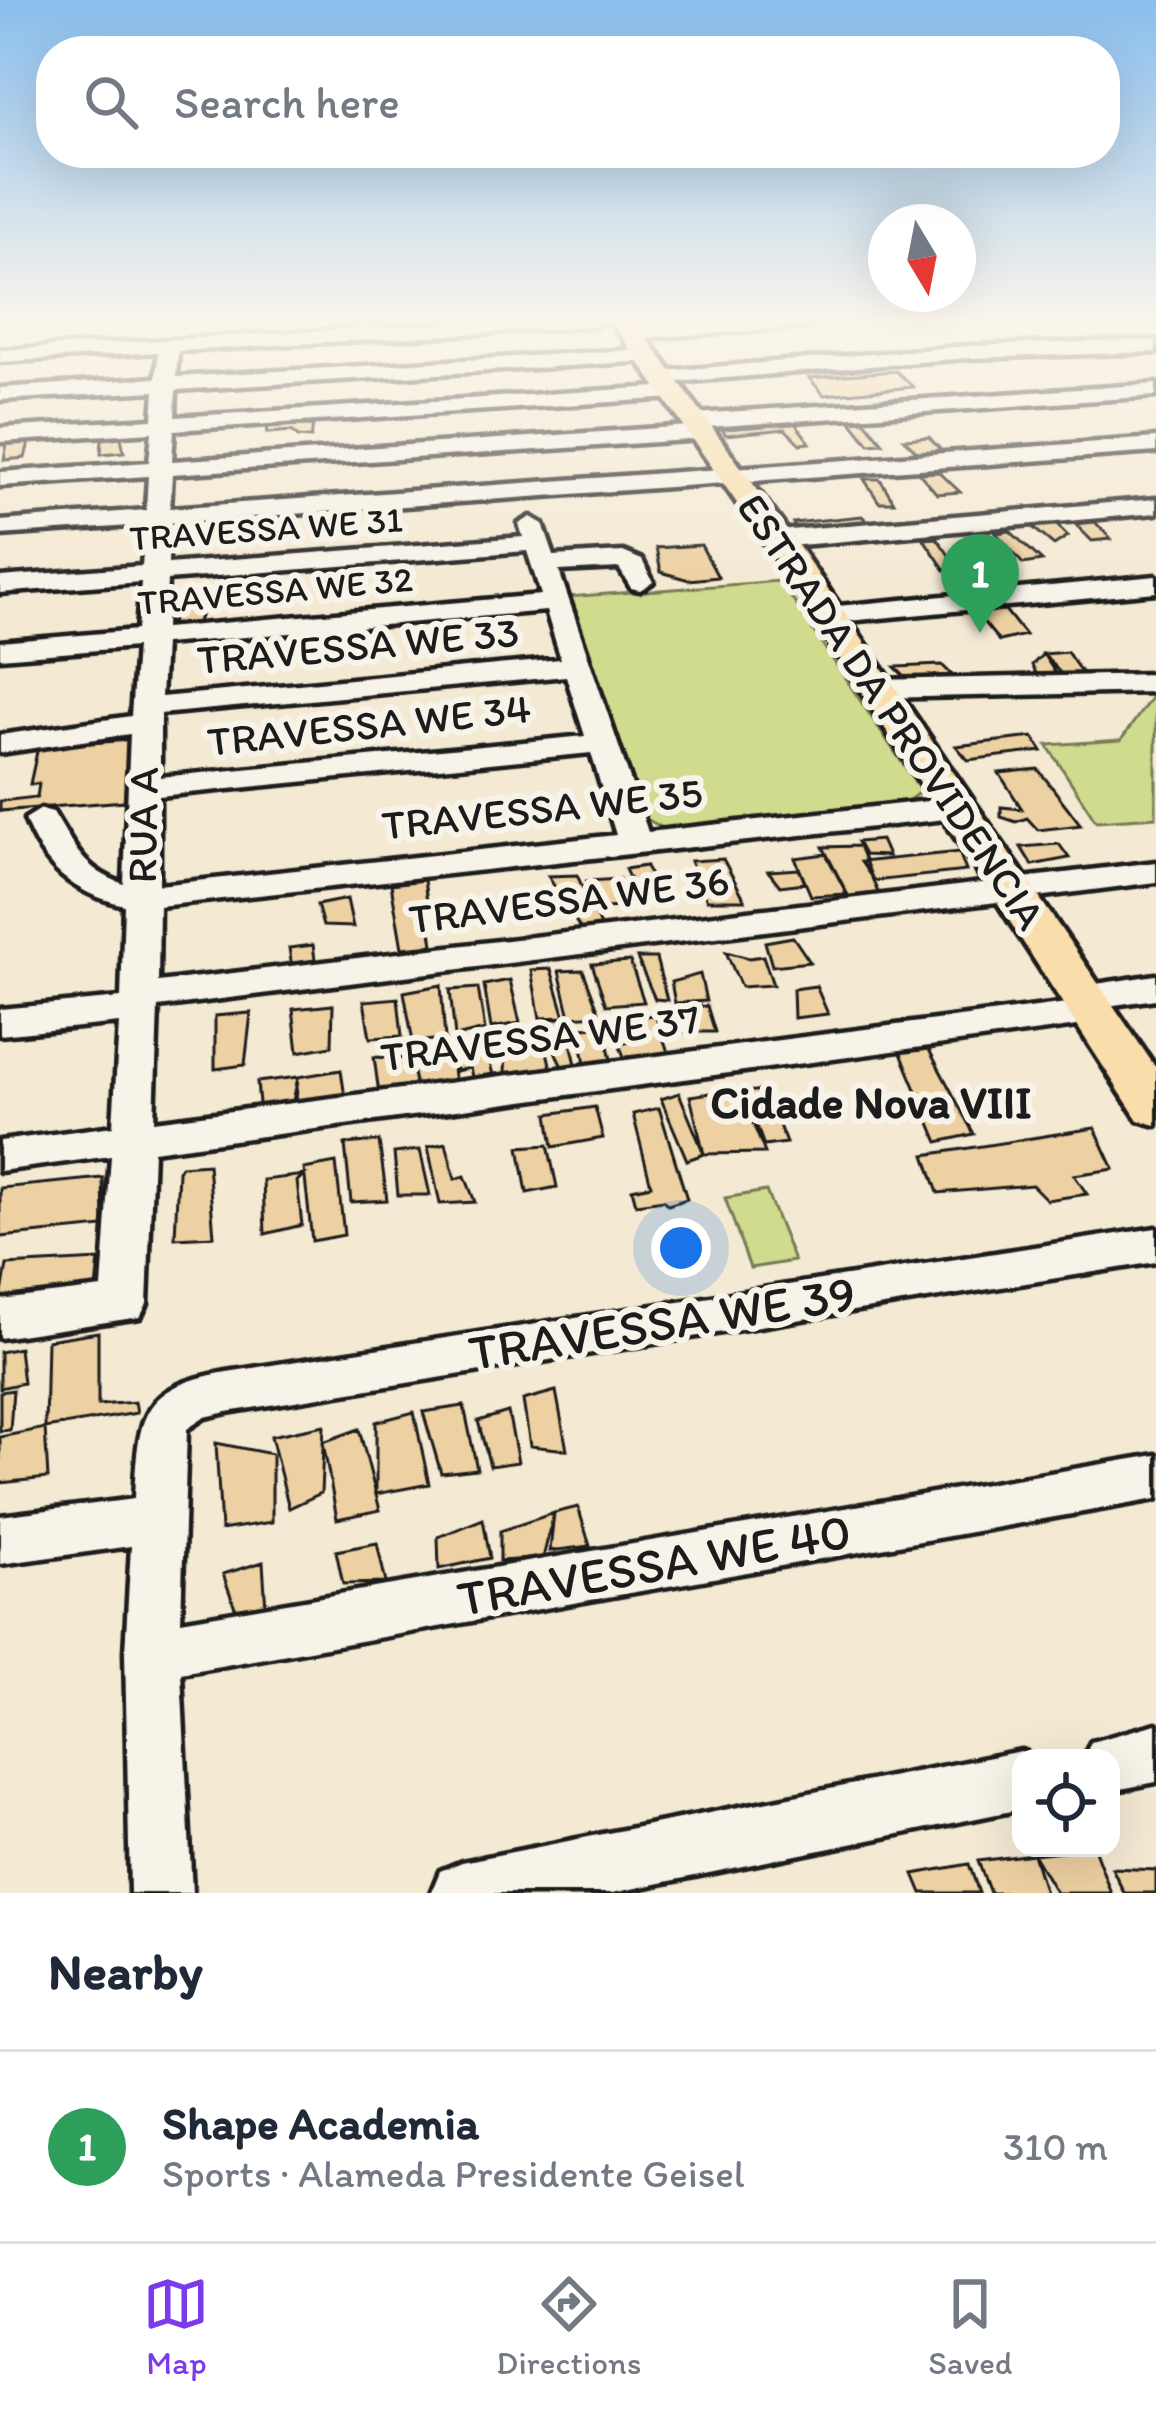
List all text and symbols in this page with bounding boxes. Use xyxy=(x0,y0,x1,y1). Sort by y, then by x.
search box xyxy=(36,36,1120,168)
icon: search xyxy=(78,69,144,135)
text: Search here xyxy=(174,75,400,129)
north arrow xyxy=(868,204,976,312)
street label: ESTRADA DA PROVIDENCIA xyxy=(726,484,1057,939)
street label: TRAVESSA WE 31 xyxy=(128,498,404,559)
pin: 1 xyxy=(941,534,1019,633)
street label: TRAVESSA WE 32 xyxy=(136,557,414,624)
street label: TRAVESSA WE 33 xyxy=(195,606,521,685)
street label: TRAVESSA WE 34 xyxy=(205,682,533,767)
street label: RUA A xyxy=(116,766,169,884)
street label: TRAVESSA WE 35 xyxy=(379,766,705,851)
street label: TRAVESSA WE 36 xyxy=(406,855,732,944)
street label: TRAVESSA WE 37 xyxy=(378,993,702,1082)
district label: Cidade Nova VIII xyxy=(710,1075,1032,1129)
your location xyxy=(651,1218,711,1278)
street label: TRAVESSA WE 39 xyxy=(464,1262,860,1383)
street label: TRAVESSA WE 40 xyxy=(453,1500,855,1629)
map controls xyxy=(1012,1749,1120,1857)
button: locate xyxy=(1012,1749,1120,1857)
text: Nearby xyxy=(48,1941,203,2002)
text: Shape Academia xyxy=(162,2096,479,2150)
text: 1 xyxy=(78,2123,96,2170)
text: 310 m xyxy=(1003,2123,1108,2170)
text: Sports · Alameda Presidente Geisel xyxy=(162,2150,745,2197)
tab: Map xyxy=(143,2271,209,2382)
tab: Directions xyxy=(496,2271,641,2382)
tab: Saved xyxy=(928,2271,1013,2382)

